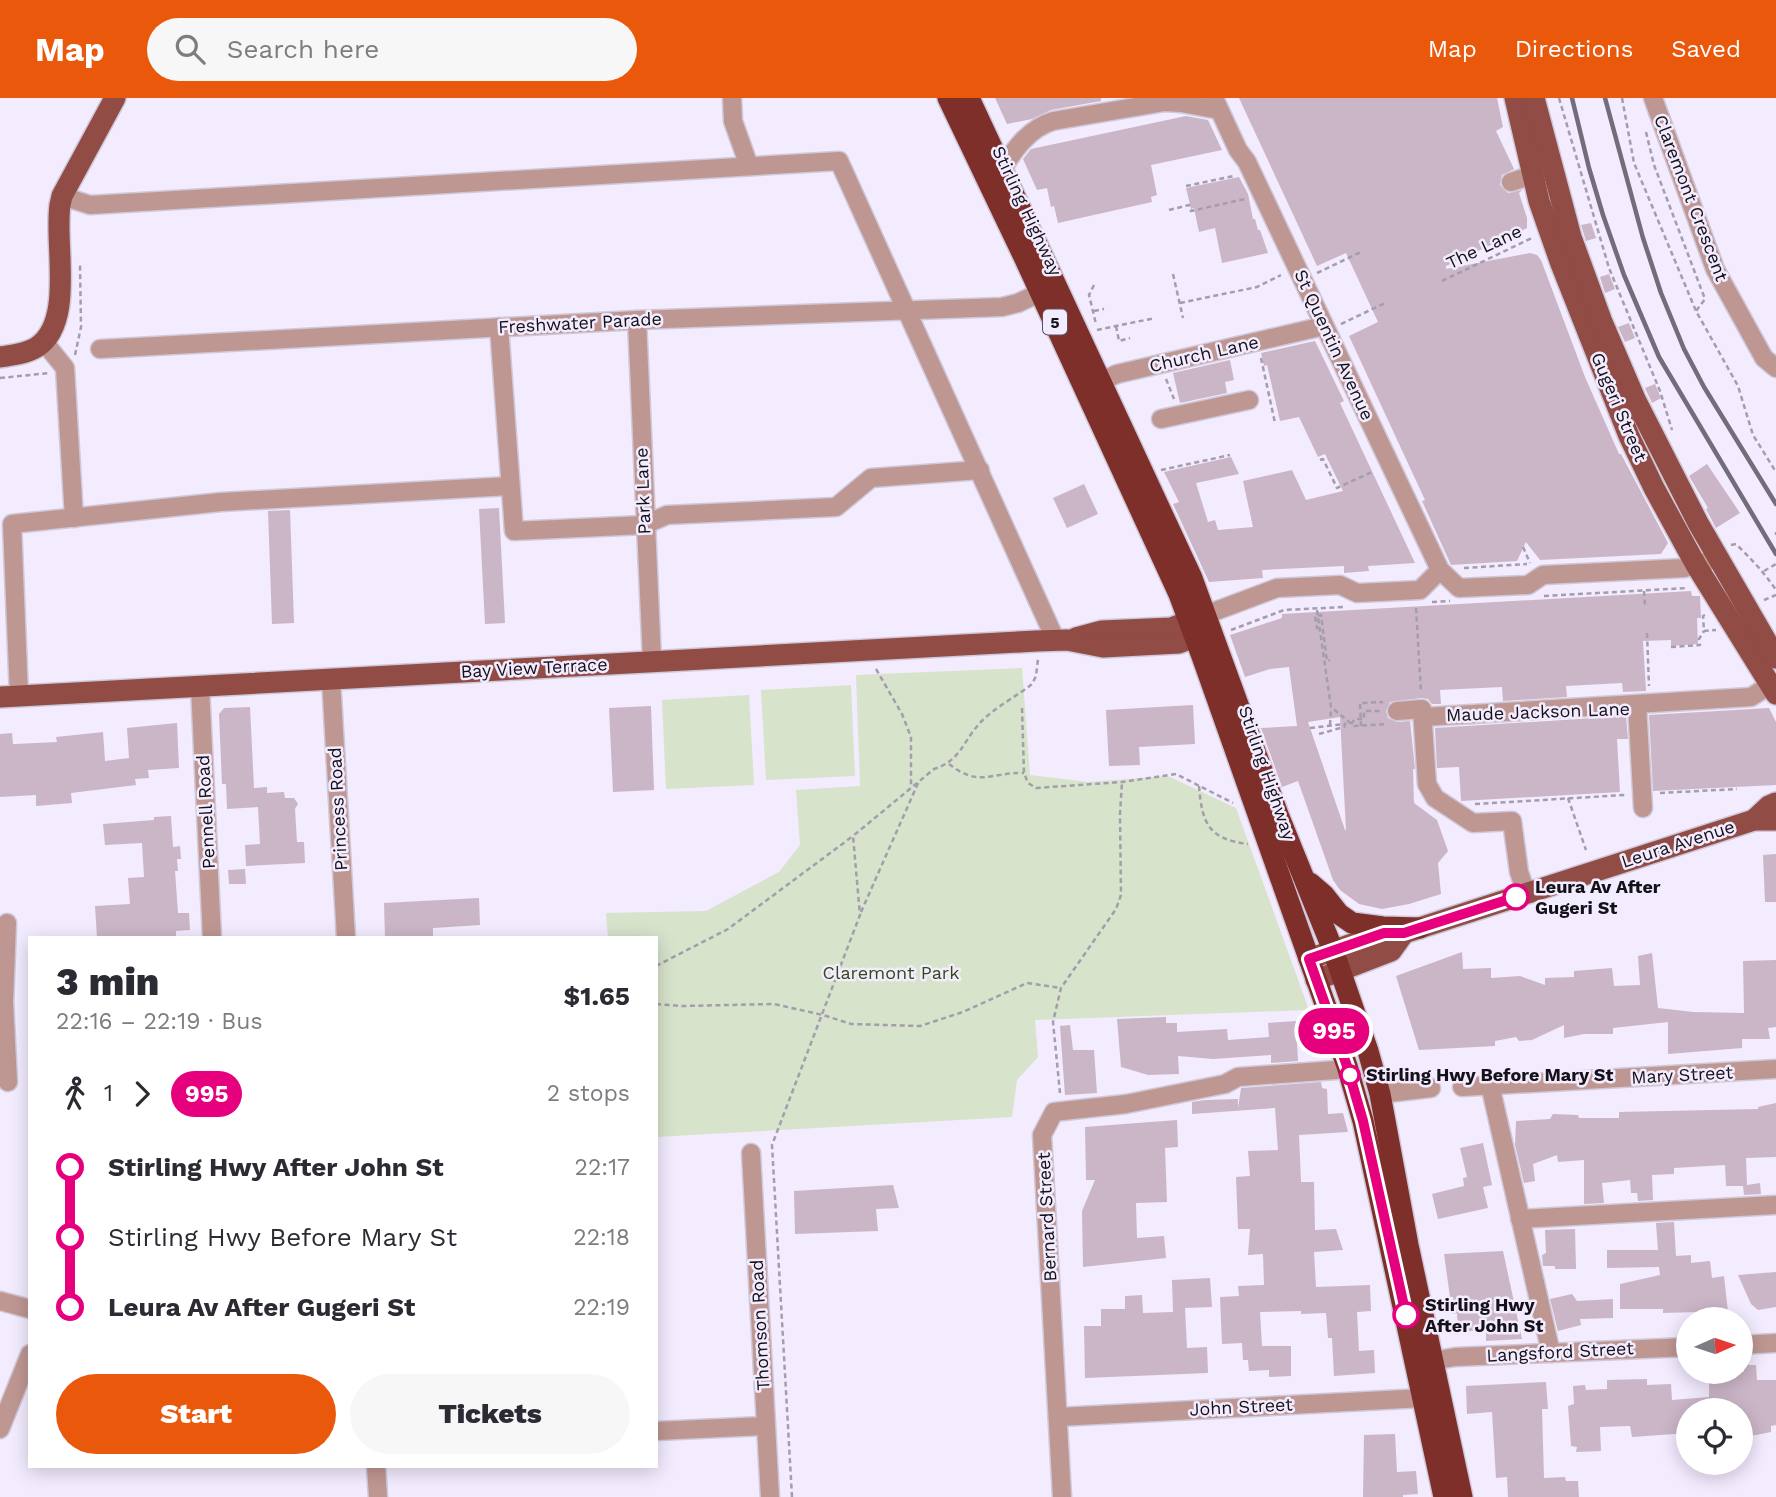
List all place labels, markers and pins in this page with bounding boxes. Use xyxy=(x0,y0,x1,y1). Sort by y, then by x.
place label: Leura Av After Gugeri St xyxy=(1535,876,1661,918)
marker: Leura Av After Gugeri St xyxy=(1503,884,1529,910)
place label: Stirling Hwy Before Mary St xyxy=(1366,1064,1613,1085)
marker: Stirling Hwy Before Mary St xyxy=(1340,1065,1360,1085)
place label: Stirling Hwy After John St xyxy=(1425,1294,1543,1336)
marker: Stirling Hwy After John St xyxy=(1393,1302,1419,1328)

